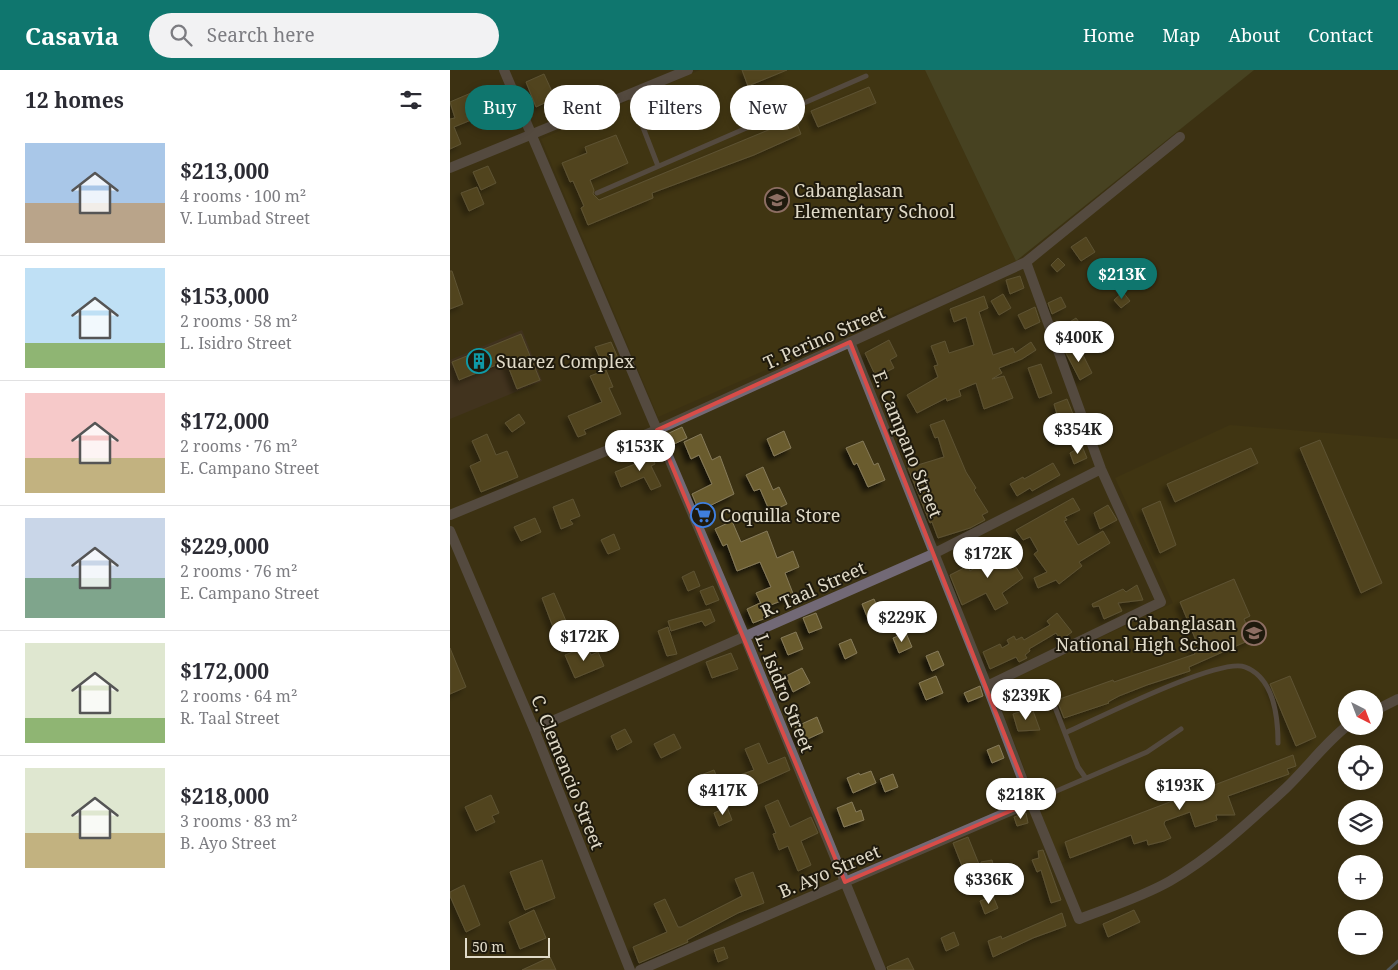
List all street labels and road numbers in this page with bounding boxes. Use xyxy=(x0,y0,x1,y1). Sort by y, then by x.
street label: T. Perino Street xyxy=(760,300,888,374)
street label: E. Campano Street xyxy=(868,367,948,521)
street label: R. Taal Street xyxy=(757,555,869,623)
street label: L. Isidro Street xyxy=(750,630,820,756)
street label: C. Clemencio Street xyxy=(526,691,610,853)
street label: B. Ayo Street xyxy=(775,839,883,903)

